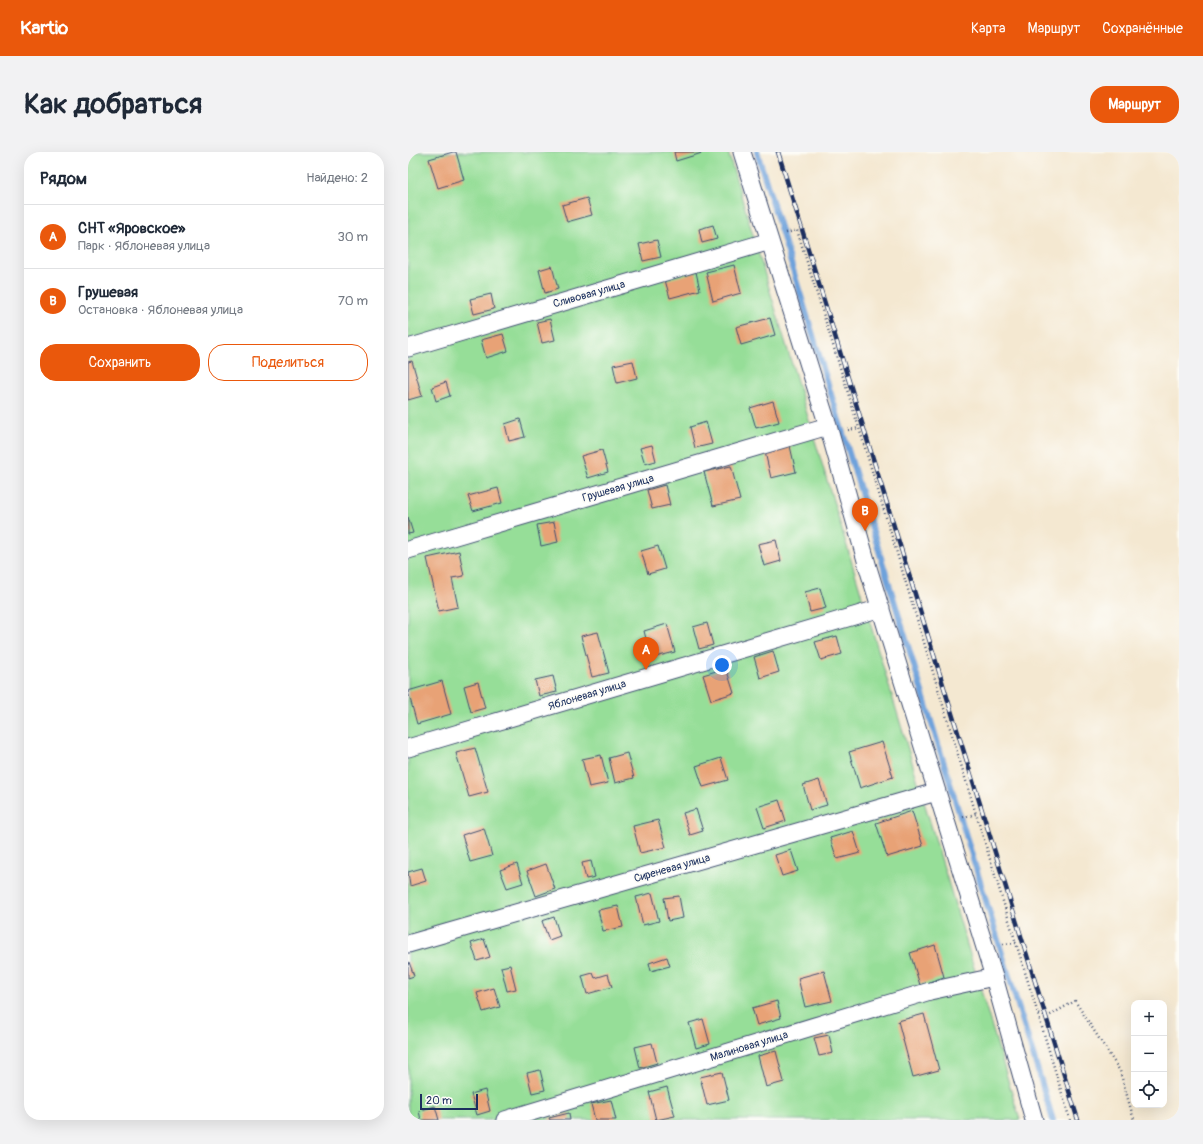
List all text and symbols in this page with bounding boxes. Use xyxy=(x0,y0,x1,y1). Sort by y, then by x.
text: Kartio xyxy=(20,16,68,40)
text: Карта xyxy=(971,20,1006,37)
text: Маршрут xyxy=(1028,20,1080,37)
text: Сохранённые xyxy=(1102,20,1183,37)
button: Маршрут xyxy=(1090,86,1179,123)
text: Как добраться xyxy=(24,87,202,122)
text: Рядом xyxy=(40,168,87,189)
text: Найдено: 2 xyxy=(306,170,368,186)
text: СНТ «Яровское» xyxy=(78,219,185,238)
text: A xyxy=(49,229,57,245)
text: 30 m xyxy=(338,229,368,245)
text: Парк · Яблоневая улица xyxy=(78,238,210,254)
street label: Сливовая улица xyxy=(552,278,626,310)
text: Грушевая xyxy=(78,283,138,302)
text: B xyxy=(49,293,57,309)
text: 70 m xyxy=(338,293,368,309)
text: Остановка · Яблоневая улица xyxy=(78,302,243,318)
button: Сохранить xyxy=(40,344,200,381)
button: Поделиться xyxy=(208,344,368,381)
street label: Грушевая улица xyxy=(581,472,655,504)
pin: B xyxy=(852,498,878,531)
pin: A xyxy=(633,637,659,670)
your location xyxy=(712,655,732,675)
street label: Яблоневая улица xyxy=(546,677,628,713)
street label: Сиреневая улица xyxy=(632,851,712,885)
map controls xyxy=(1131,1000,1167,1108)
button: + xyxy=(1131,1000,1167,1036)
street label: Малиновая улица xyxy=(709,1028,789,1064)
button: − xyxy=(1131,1036,1167,1072)
button: locate xyxy=(1131,1072,1167,1108)
scale bar xyxy=(420,1092,478,1111)
text: 20 m xyxy=(426,1094,452,1107)

